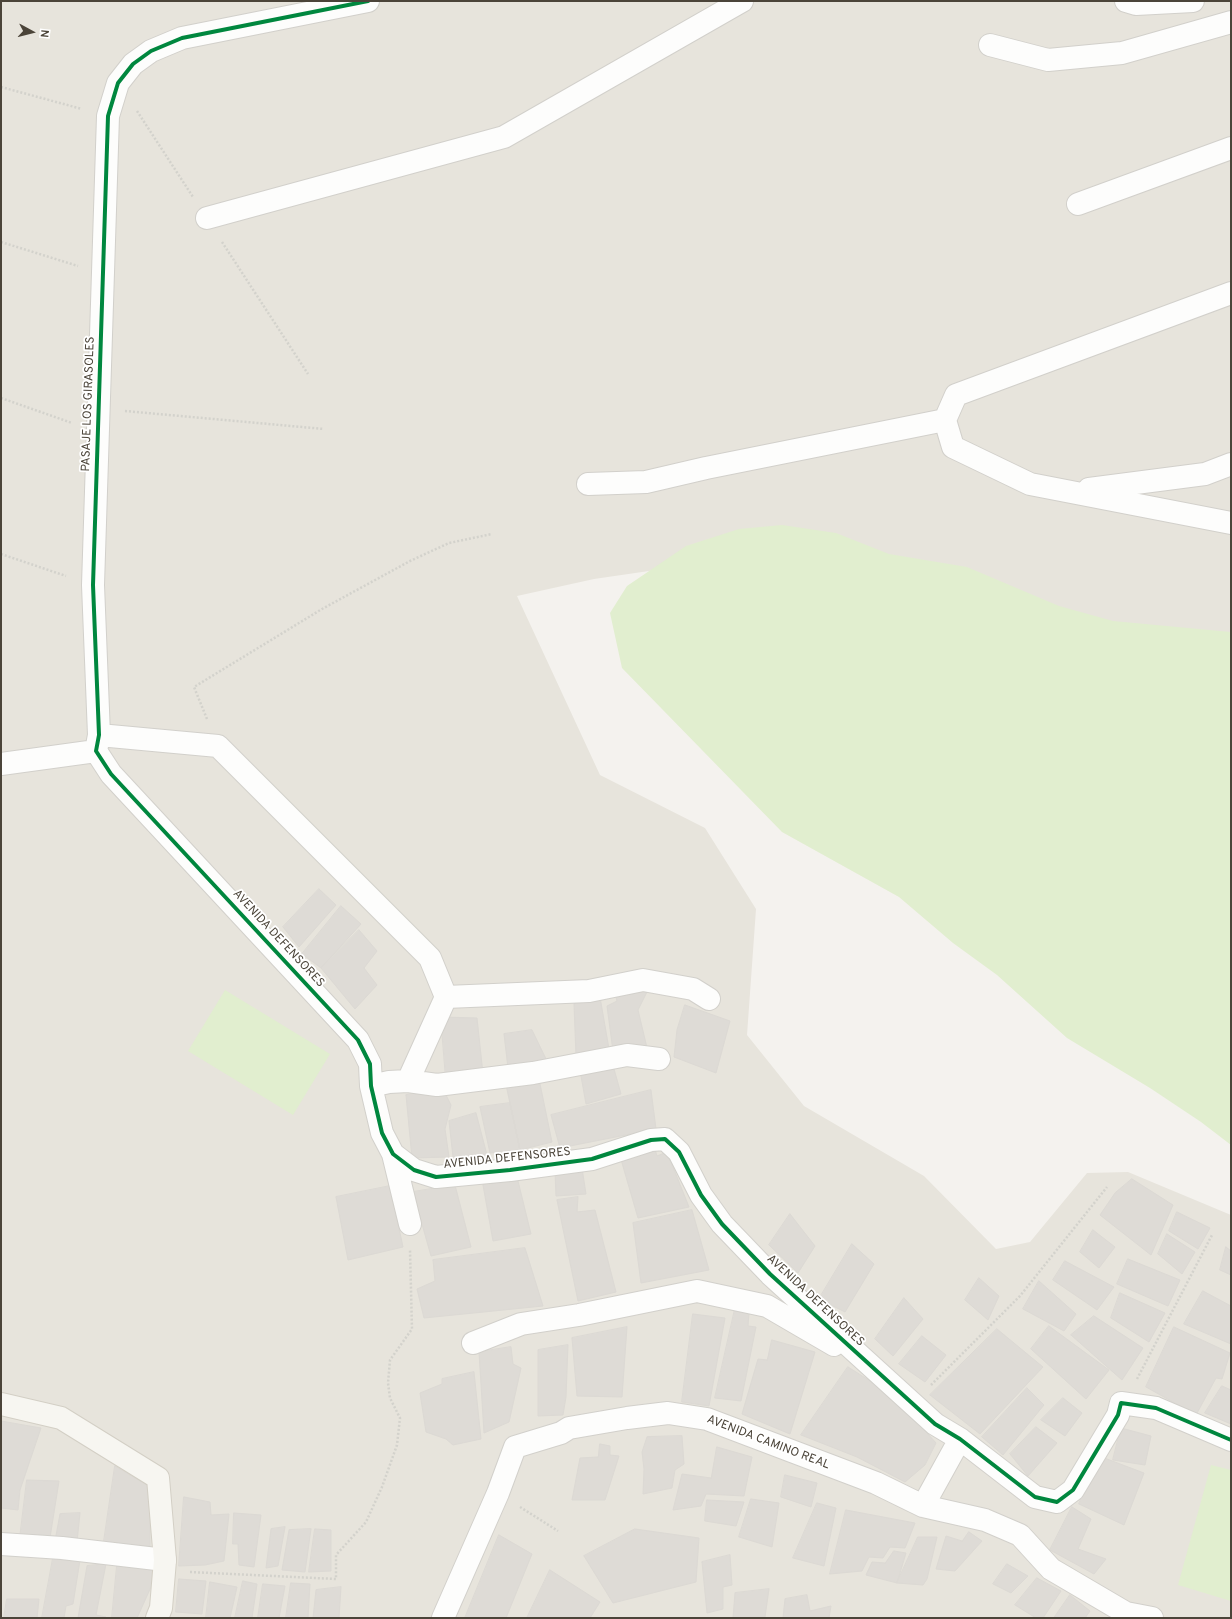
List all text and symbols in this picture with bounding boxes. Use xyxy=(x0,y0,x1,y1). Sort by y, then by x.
north arrow xyxy=(12,12,52,52)
text: N xyxy=(36,29,51,38)
street label: PASAJE LOS GIRASOLES xyxy=(79,336,99,472)
street label: AVENIDA DEFENSORES xyxy=(229,887,327,991)
street label: AVENIDA DEFENSORES xyxy=(443,1145,571,1173)
street label: AVENIDA DEFENSORES xyxy=(763,1252,867,1350)
street label: AVENIDA CAMINO REAL xyxy=(705,1413,831,1473)

